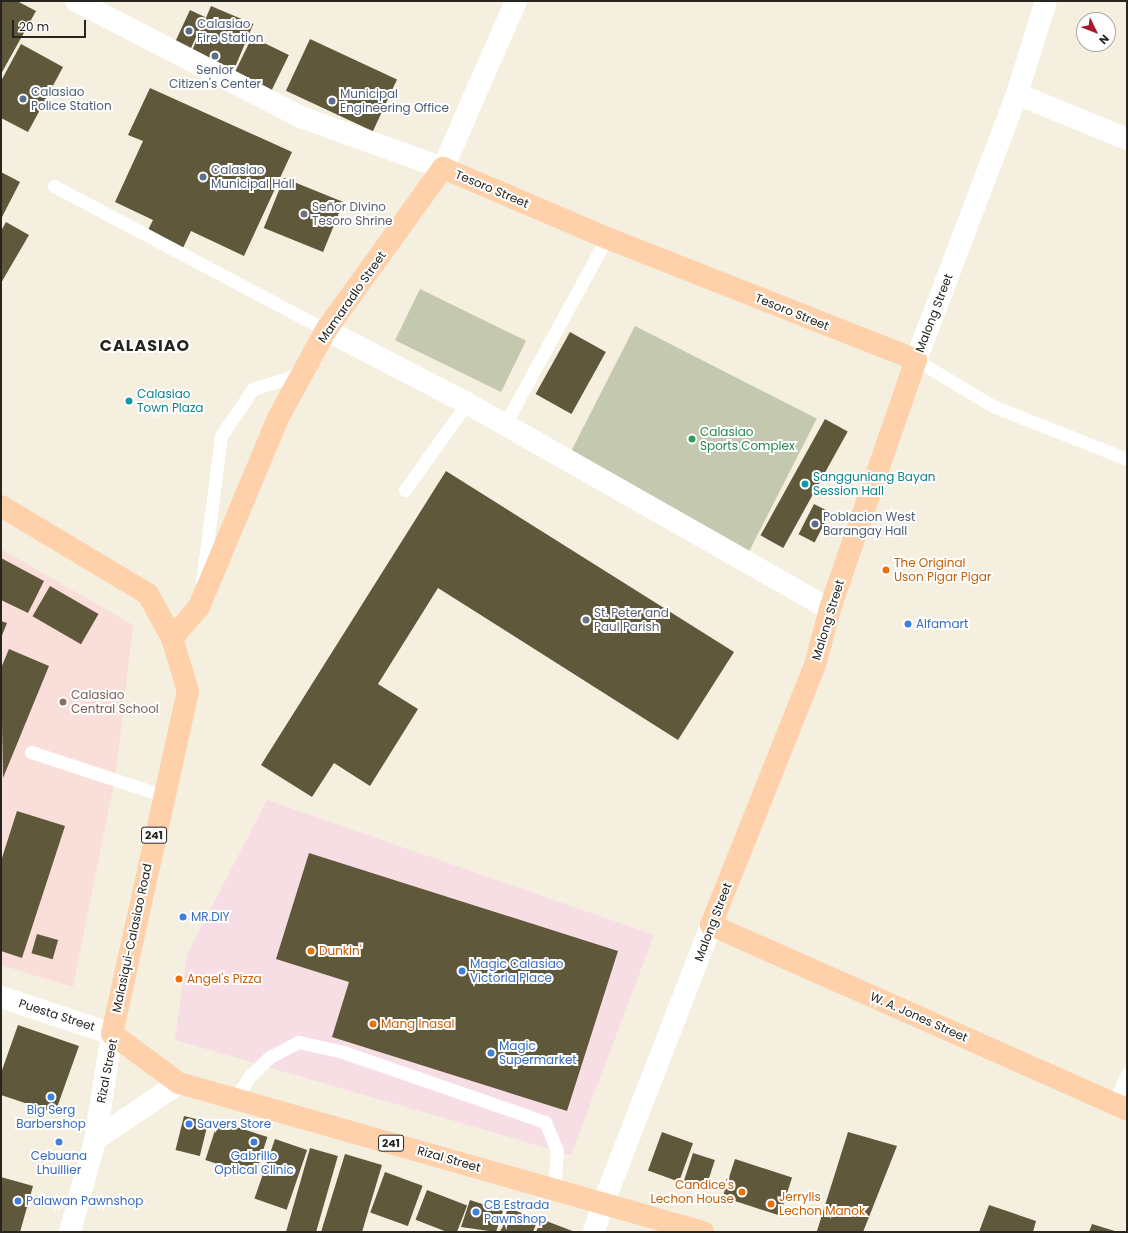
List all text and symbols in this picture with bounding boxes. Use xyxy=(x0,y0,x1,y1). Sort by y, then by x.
scale bar xyxy=(14,12,88,38)
north arrow xyxy=(1076,12,1116,52)
place label: Calasiao Fire Station xyxy=(197,17,263,45)
text: 20 m xyxy=(19,18,49,35)
marker: Calasiao Fire Station xyxy=(184,26,194,36)
text: N xyxy=(1095,31,1113,48)
marker: Senior Citizen's Center xyxy=(210,51,220,61)
place label: Senior Citizen's Center xyxy=(169,63,261,91)
place label: Calasiao Police Station xyxy=(31,85,112,113)
place label: Municipal Engineering Office xyxy=(340,87,449,115)
marker: Calasiao Police Station xyxy=(18,94,28,104)
marker: Municipal Engineering Office xyxy=(327,96,337,106)
place label: Calasiao Municipal Hall xyxy=(211,163,295,191)
street label: Tesoro Street xyxy=(453,167,531,211)
marker: Calasiao Municipal Hall xyxy=(198,172,208,182)
place label: Señor Divino Tesoro Shrine xyxy=(312,200,393,228)
marker: Señor Divino Tesoro Shrine xyxy=(299,209,309,219)
street label: Mamaradlo Street xyxy=(315,248,389,346)
street label: Malong Street xyxy=(912,272,956,354)
street label: Tesoro Street xyxy=(753,291,831,333)
district label: CALASIAO xyxy=(100,336,190,356)
place label: Calasiao Town Plaza xyxy=(137,387,203,415)
marker: Calasiao Town Plaza xyxy=(124,396,134,406)
place label: Calasiao Sports Complex xyxy=(700,425,795,453)
marker: Calasiao Sports Complex xyxy=(687,434,697,444)
place label: Sangguniang Bayan Session Hall xyxy=(813,470,935,498)
marker: Sangguniang Bayan Session Hall xyxy=(800,479,810,489)
place label: Poblacion West Barangay Hall xyxy=(823,510,915,538)
marker: Poblacion West Barangay Hall xyxy=(810,519,820,529)
place label: The Original Uson Pigar Pigar xyxy=(894,556,991,584)
marker: The Original Uson Pigar Pigar xyxy=(881,565,891,575)
street label: Malong Street xyxy=(809,578,847,662)
place label: St. Peter and Paul Parish xyxy=(594,606,669,634)
marker: St. Peter and Paul Parish xyxy=(581,615,591,625)
place label: Alfamart xyxy=(916,617,968,631)
marker: Alfamart xyxy=(903,619,913,629)
place label: Calasiao Central School xyxy=(71,688,159,716)
marker: Calasiao Central School xyxy=(58,697,68,707)
road number: 241 xyxy=(141,826,167,844)
street label: Malasiqui-Calasiao Road xyxy=(109,862,155,1014)
street label: Malong Street xyxy=(691,881,735,963)
place label: MR.DIY xyxy=(191,910,230,924)
marker: MR.DIY xyxy=(178,912,188,922)
place label: Dunkin' xyxy=(319,944,362,958)
marker: Dunkin' xyxy=(306,946,316,956)
place label: Magic Calasiao Victoria Place xyxy=(470,957,563,985)
marker: Magic Calasiao Victoria Place xyxy=(457,966,467,976)
place label: Angel's Pizza xyxy=(187,972,262,986)
marker: Angel's Pizza xyxy=(174,974,184,984)
street label: W. A. Jones Street xyxy=(868,989,970,1045)
street label: Puesta Street xyxy=(17,996,97,1034)
place label: Mang Inasal xyxy=(381,1017,455,1031)
marker: Mang Inasal xyxy=(368,1019,378,1029)
street label: Rizal Street xyxy=(94,1038,120,1104)
place label: Magic Supermarket xyxy=(499,1039,577,1067)
marker: Magic Supermarket xyxy=(486,1048,496,1058)
marker: Big Serg Barbershop xyxy=(46,1092,56,1102)
place label: Big Serg Barbershop xyxy=(16,1103,86,1131)
place label: Savers Store xyxy=(197,1117,271,1131)
marker: Savers Store xyxy=(184,1119,194,1129)
road number: 241 xyxy=(378,1134,404,1152)
marker: Cebuana Lhuillier xyxy=(54,1137,64,1147)
marker: Gabrillo Optical Clinic xyxy=(249,1137,259,1147)
street label: Rizal Street xyxy=(416,1143,482,1175)
place label: Cebuana Lhuillier xyxy=(31,1149,87,1177)
place label: Gabrillo Optical Clinic xyxy=(214,1149,294,1177)
place label: Candice's Lechon House xyxy=(650,1178,734,1206)
marker: Candice's Lechon House xyxy=(737,1187,747,1197)
place label: Jerrylis Lechon Manok xyxy=(779,1190,865,1218)
place label: Palawan Pawnshop xyxy=(26,1194,143,1208)
marker: Palawan Pawnshop xyxy=(13,1196,23,1206)
place label: CB Estrada Pawnshop xyxy=(484,1198,549,1226)
marker: Jerrylis Lechon Manok xyxy=(766,1199,776,1209)
marker: CB Estrada Pawnshop xyxy=(471,1207,481,1217)

